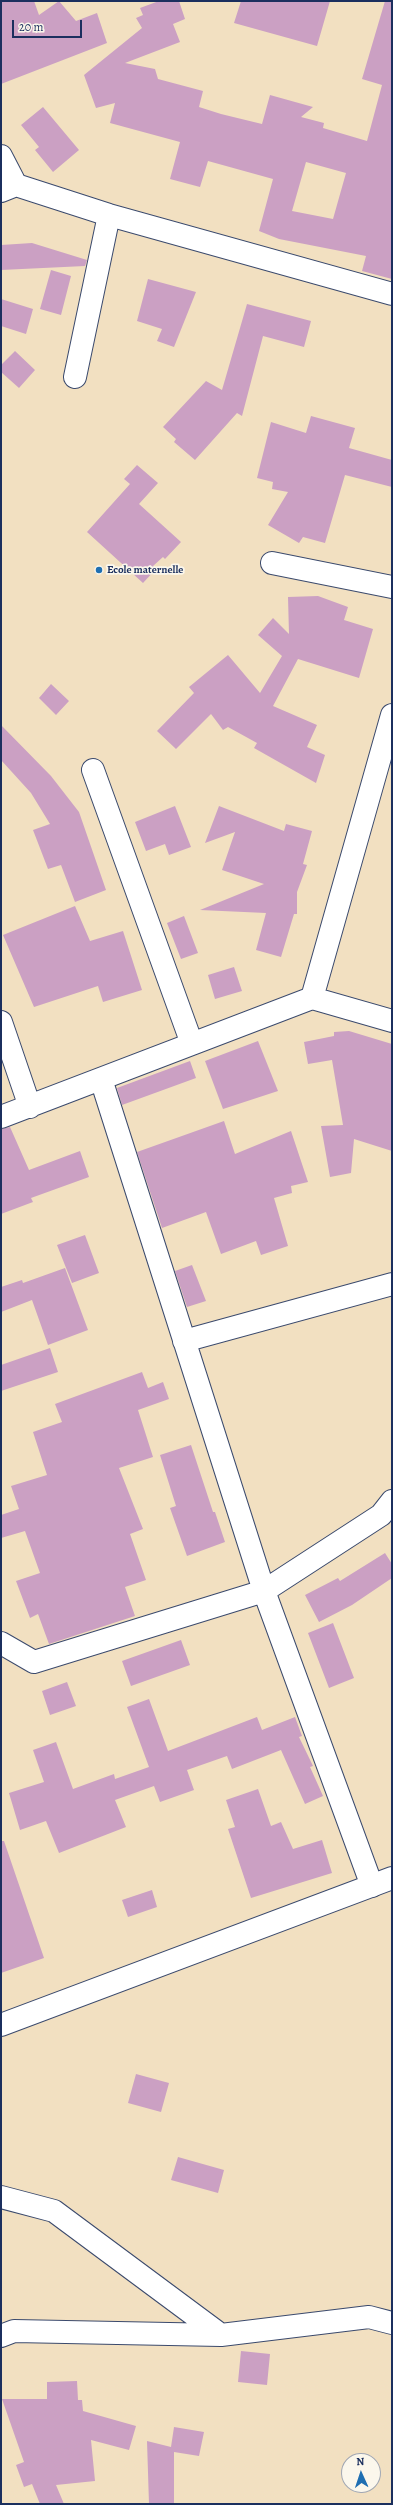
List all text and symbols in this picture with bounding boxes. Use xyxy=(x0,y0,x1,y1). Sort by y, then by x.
scale bar xyxy=(14,12,84,38)
text: 20 m xyxy=(19,19,43,35)
place label: Ecole maternelle xyxy=(107,563,183,577)
marker: Ecole maternelle xyxy=(94,565,104,575)
north arrow xyxy=(341,2453,381,2493)
text: N xyxy=(356,2454,365,2469)

